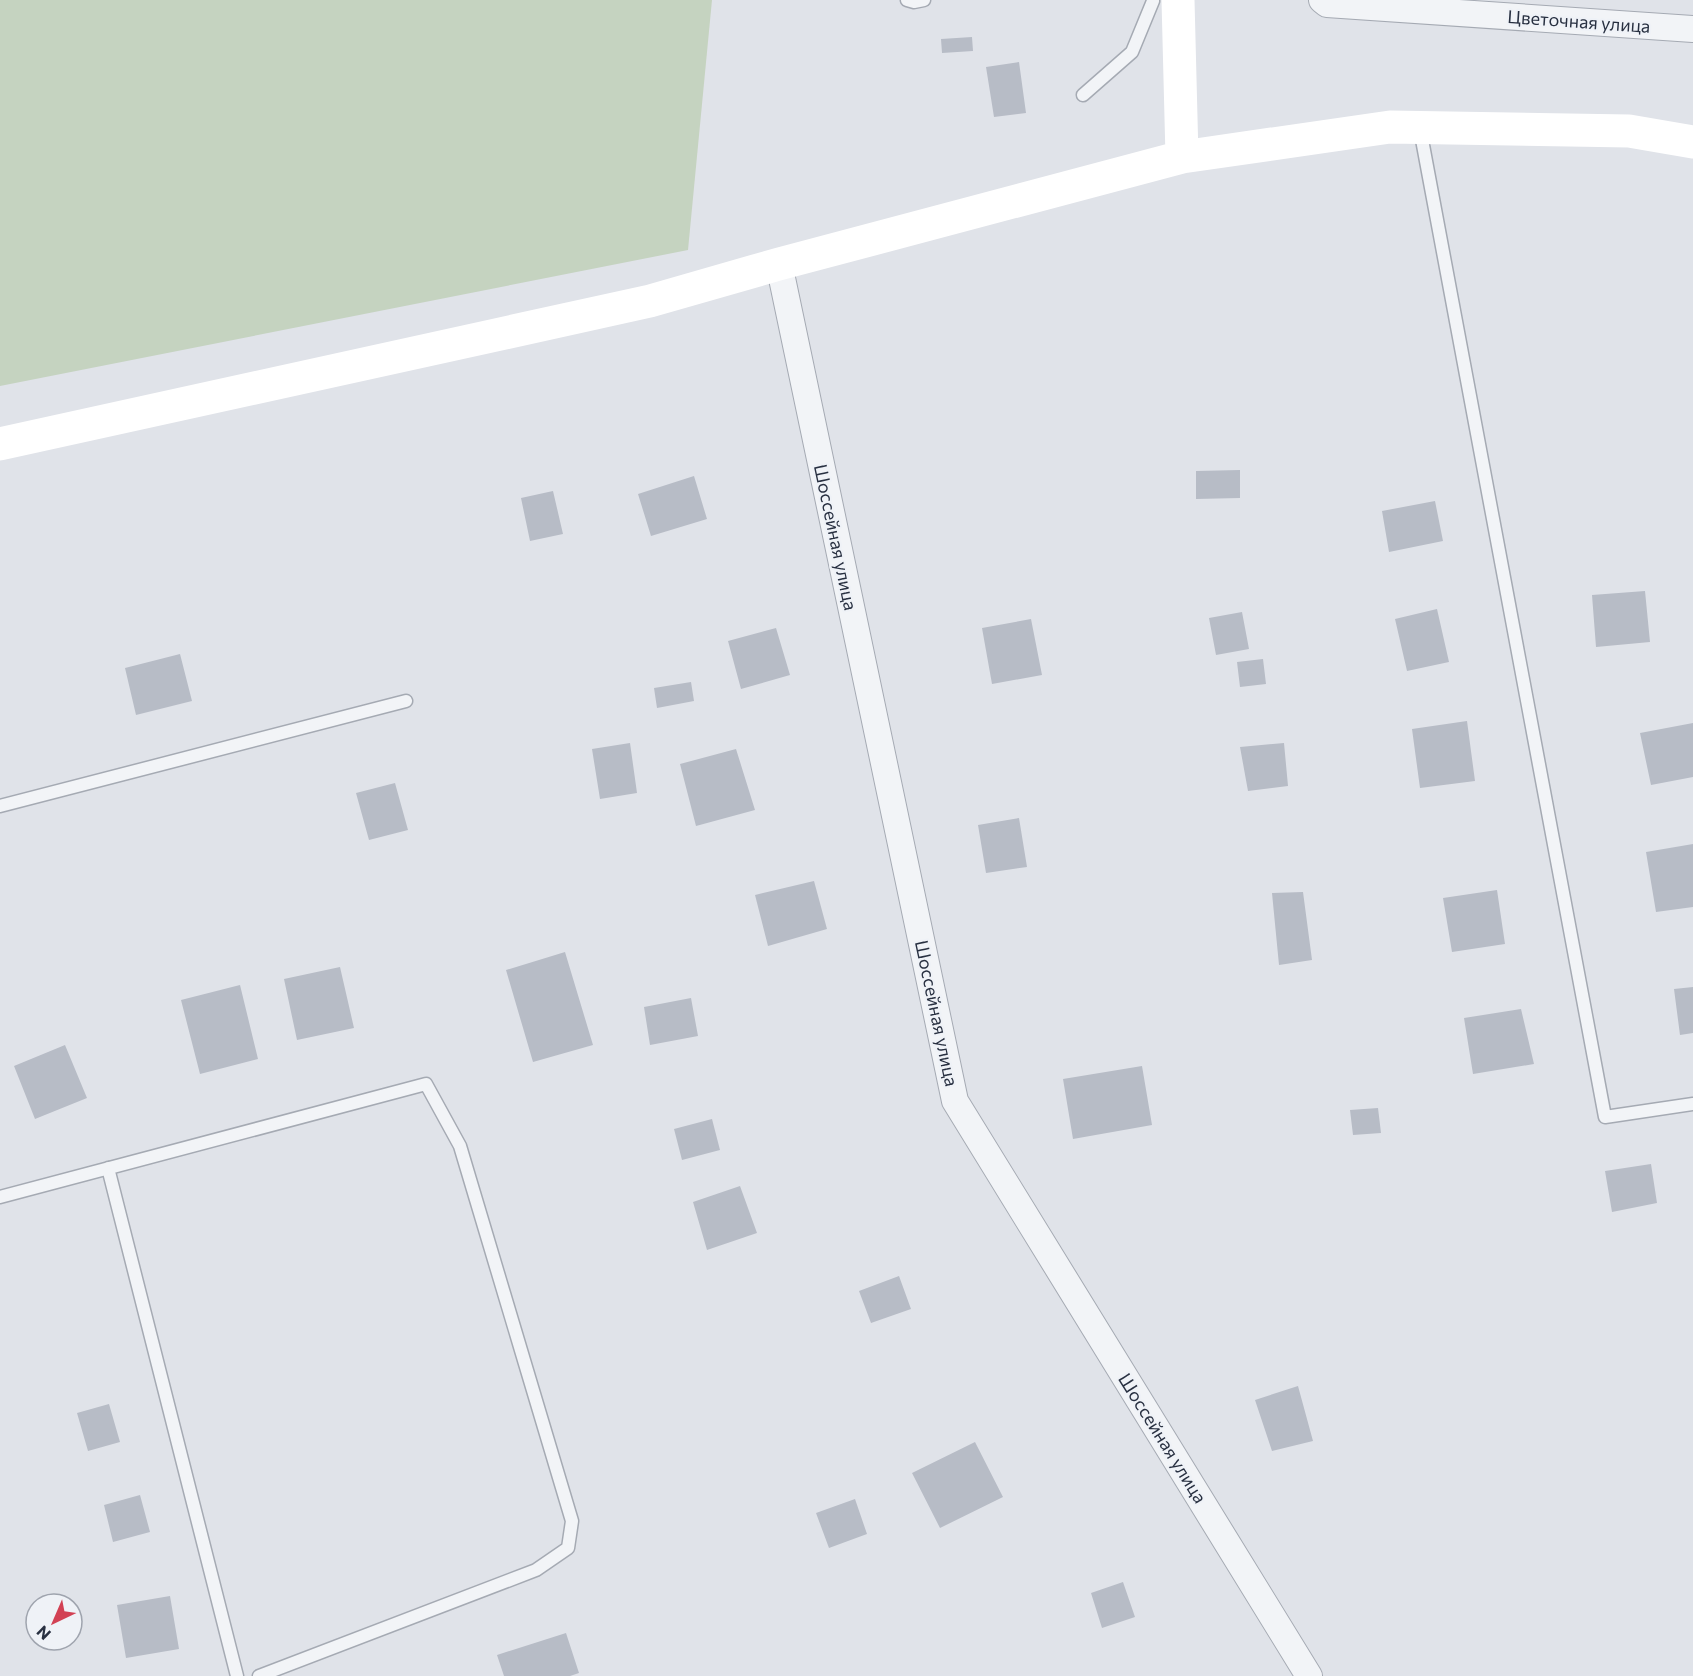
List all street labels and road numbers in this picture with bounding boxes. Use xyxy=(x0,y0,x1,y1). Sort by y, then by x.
street label: Цветочная улица xyxy=(1507,5,1651,37)
street label: Шоссейная улица xyxy=(810,462,862,612)
street label: Шоссейная улица xyxy=(911,938,963,1088)
street label: Шоссейная улица xyxy=(1114,1369,1212,1507)

